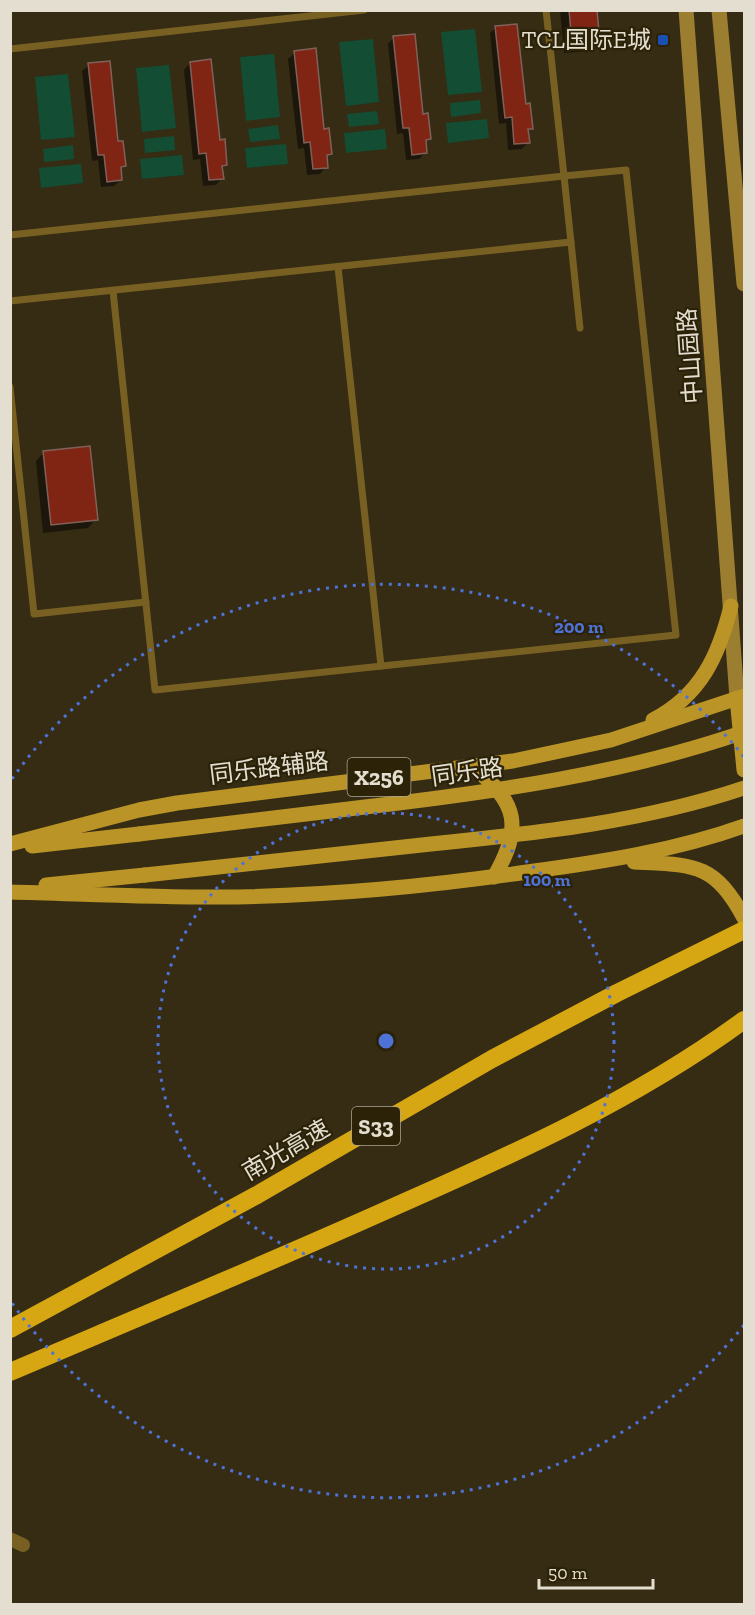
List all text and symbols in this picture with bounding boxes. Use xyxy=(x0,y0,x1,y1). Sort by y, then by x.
place label: TCL国际E城 xyxy=(522,25,651,54)
marker: TCL国际E城 xyxy=(656,33,670,47)
street label: 中山园路 xyxy=(672,307,707,405)
text: 200 m xyxy=(554,616,604,638)
street label: 同乐路辅路 xyxy=(208,746,330,789)
street label: 同乐路 xyxy=(429,752,505,791)
road number: X256 xyxy=(348,758,410,796)
text: 100 m xyxy=(523,869,571,891)
centre of rings xyxy=(376,1031,396,1051)
road number: S33 xyxy=(352,1107,400,1145)
street label: 南光高速 xyxy=(237,1113,335,1186)
scale bar xyxy=(539,1552,653,1590)
text: 50 m xyxy=(548,1562,588,1584)

